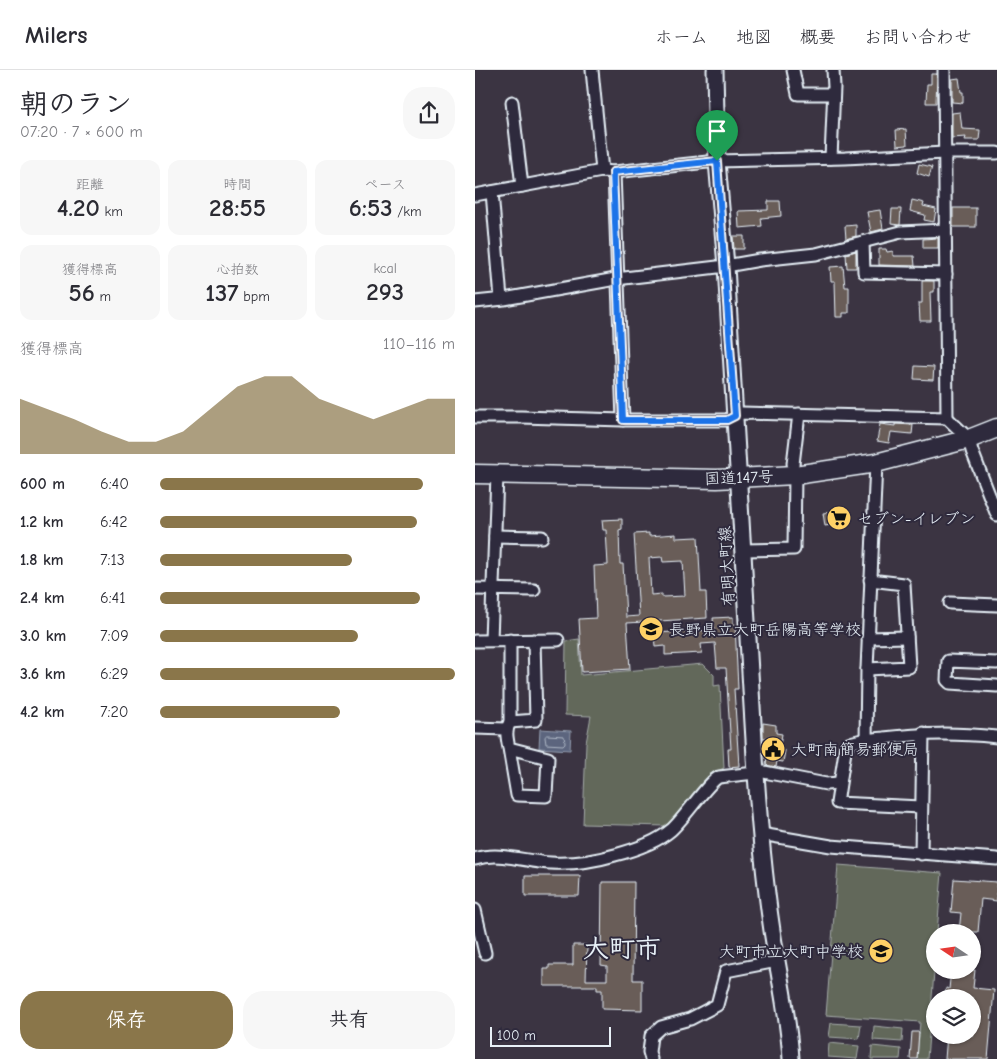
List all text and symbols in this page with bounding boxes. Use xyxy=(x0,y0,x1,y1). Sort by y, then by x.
text: Milers xyxy=(25,21,88,49)
text: ホーム xyxy=(655,27,708,48)
text: 地図 xyxy=(736,27,772,48)
text: 概要 xyxy=(800,27,836,48)
text: お問い合わせ xyxy=(864,27,972,48)
button: share xyxy=(403,87,455,139)
text: 朝のラン xyxy=(20,88,132,120)
pin xyxy=(696,110,738,161)
icon: arrive xyxy=(703,117,731,145)
text: 07:20 · 7 × 600 m xyxy=(20,123,143,141)
text: 距離 xyxy=(76,176,104,193)
text: 時間 xyxy=(223,176,251,193)
text: ペース xyxy=(365,176,406,193)
text: 4.20 xyxy=(57,193,100,222)
text: 28:55 xyxy=(209,193,266,222)
text: 6:53 xyxy=(349,193,393,222)
text: km xyxy=(100,203,123,220)
text: /km xyxy=(393,203,422,220)
text: kcal xyxy=(373,260,397,277)
text: 獲得標高 xyxy=(62,261,118,278)
text: 心拍数 xyxy=(216,261,258,278)
text: 293 xyxy=(366,277,404,306)
text: 56 xyxy=(69,278,95,307)
text: 137 xyxy=(205,278,239,307)
text: m xyxy=(95,288,111,305)
text: bpm xyxy=(239,288,270,305)
text: 110–116 m xyxy=(383,335,455,353)
text: 獲得標高 xyxy=(20,340,84,358)
street label: 国道147号 xyxy=(704,468,774,488)
text: 600 m xyxy=(20,475,65,493)
text: 6:40 xyxy=(100,475,129,493)
supermarket icon: セブン-イレブン xyxy=(826,505,852,531)
place label: セブン-イレブン xyxy=(857,510,975,528)
text: 1.2 km xyxy=(20,513,63,531)
text: 6:42 xyxy=(100,513,128,531)
street label: 有明大町線 xyxy=(716,526,738,606)
text: 1.8 km xyxy=(20,551,64,569)
text: 7:13 xyxy=(100,551,125,569)
text: 2.4 km xyxy=(20,589,65,607)
text: 6:41 xyxy=(100,589,126,607)
school or university icon: 長野県立大町岳陽高等学校 xyxy=(638,616,664,642)
place label: 長野県立大町岳陽高等学校 xyxy=(669,621,861,639)
text: 3.0 km xyxy=(20,627,66,645)
text: 7:09 xyxy=(100,627,129,645)
text: 3.6 km xyxy=(20,665,65,683)
text: 6:29 xyxy=(100,665,128,683)
text: 4.2 km xyxy=(20,703,65,721)
text: 7:20 xyxy=(100,703,129,721)
public building icon: 大町南簡易郵便局 xyxy=(760,736,786,762)
place label: 大町南簡易郵便局 xyxy=(791,741,919,759)
north arrow xyxy=(926,924,981,979)
map controls xyxy=(926,924,981,1044)
district label: 大町市 xyxy=(583,934,661,964)
school or university icon: 大町市立大町中学校 xyxy=(868,938,894,964)
place label: 大町市立大町中学校 xyxy=(719,943,863,961)
button: layers xyxy=(926,989,981,1044)
button: 保存 xyxy=(20,991,233,1049)
button: 共有 xyxy=(243,991,455,1049)
scale bar xyxy=(490,1024,611,1047)
text: 100 m xyxy=(497,1027,536,1044)

